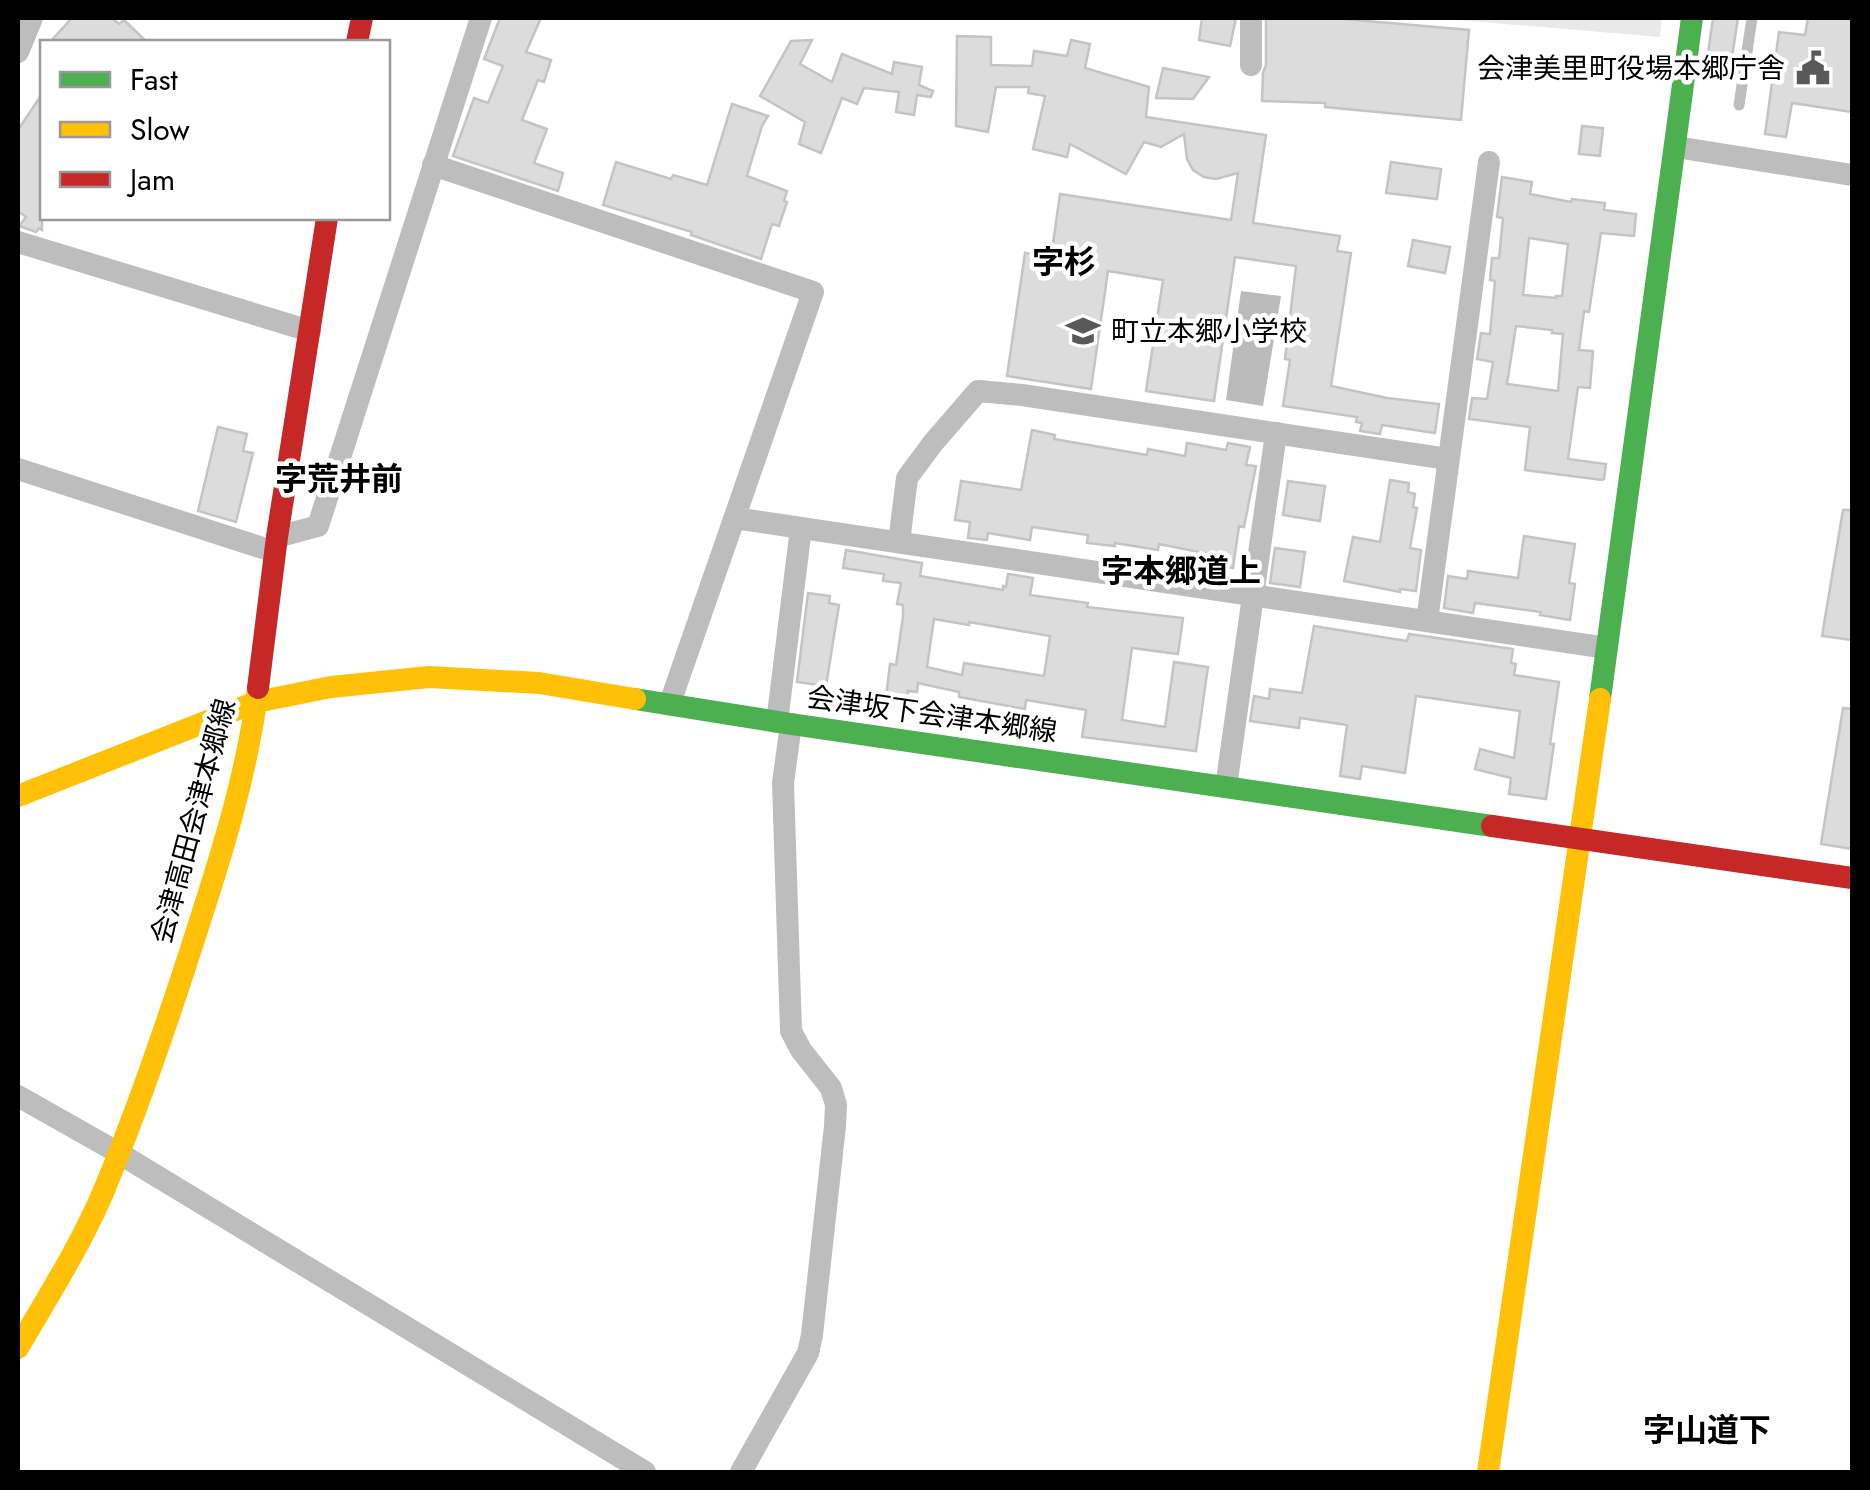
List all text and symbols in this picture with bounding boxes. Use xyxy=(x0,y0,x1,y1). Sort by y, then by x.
legend xyxy=(40,40,390,220)
place label: 会津美里町役場本郷庁舎 xyxy=(1477,48,1785,89)
public building icon: 会津美里町役場本郷庁舎 xyxy=(1794,49,1832,87)
text: Fast xyxy=(130,58,179,101)
text: Slow xyxy=(130,108,190,151)
text: Jam xyxy=(126,158,175,201)
district label: 字杉 xyxy=(1032,239,1096,285)
place label: 町立本郷小学校 xyxy=(1111,311,1307,352)
school or university icon: 町立本郷小学校 xyxy=(1064,312,1102,350)
district label: 字荒井前 xyxy=(275,456,403,502)
district label: 字本郷道上 xyxy=(1101,548,1261,594)
street label: 会津坂下会津本郷線 xyxy=(804,677,1060,752)
street label: 会津高田会津本郷線 xyxy=(141,694,246,948)
district label: 字山道下 xyxy=(1643,1407,1771,1453)

